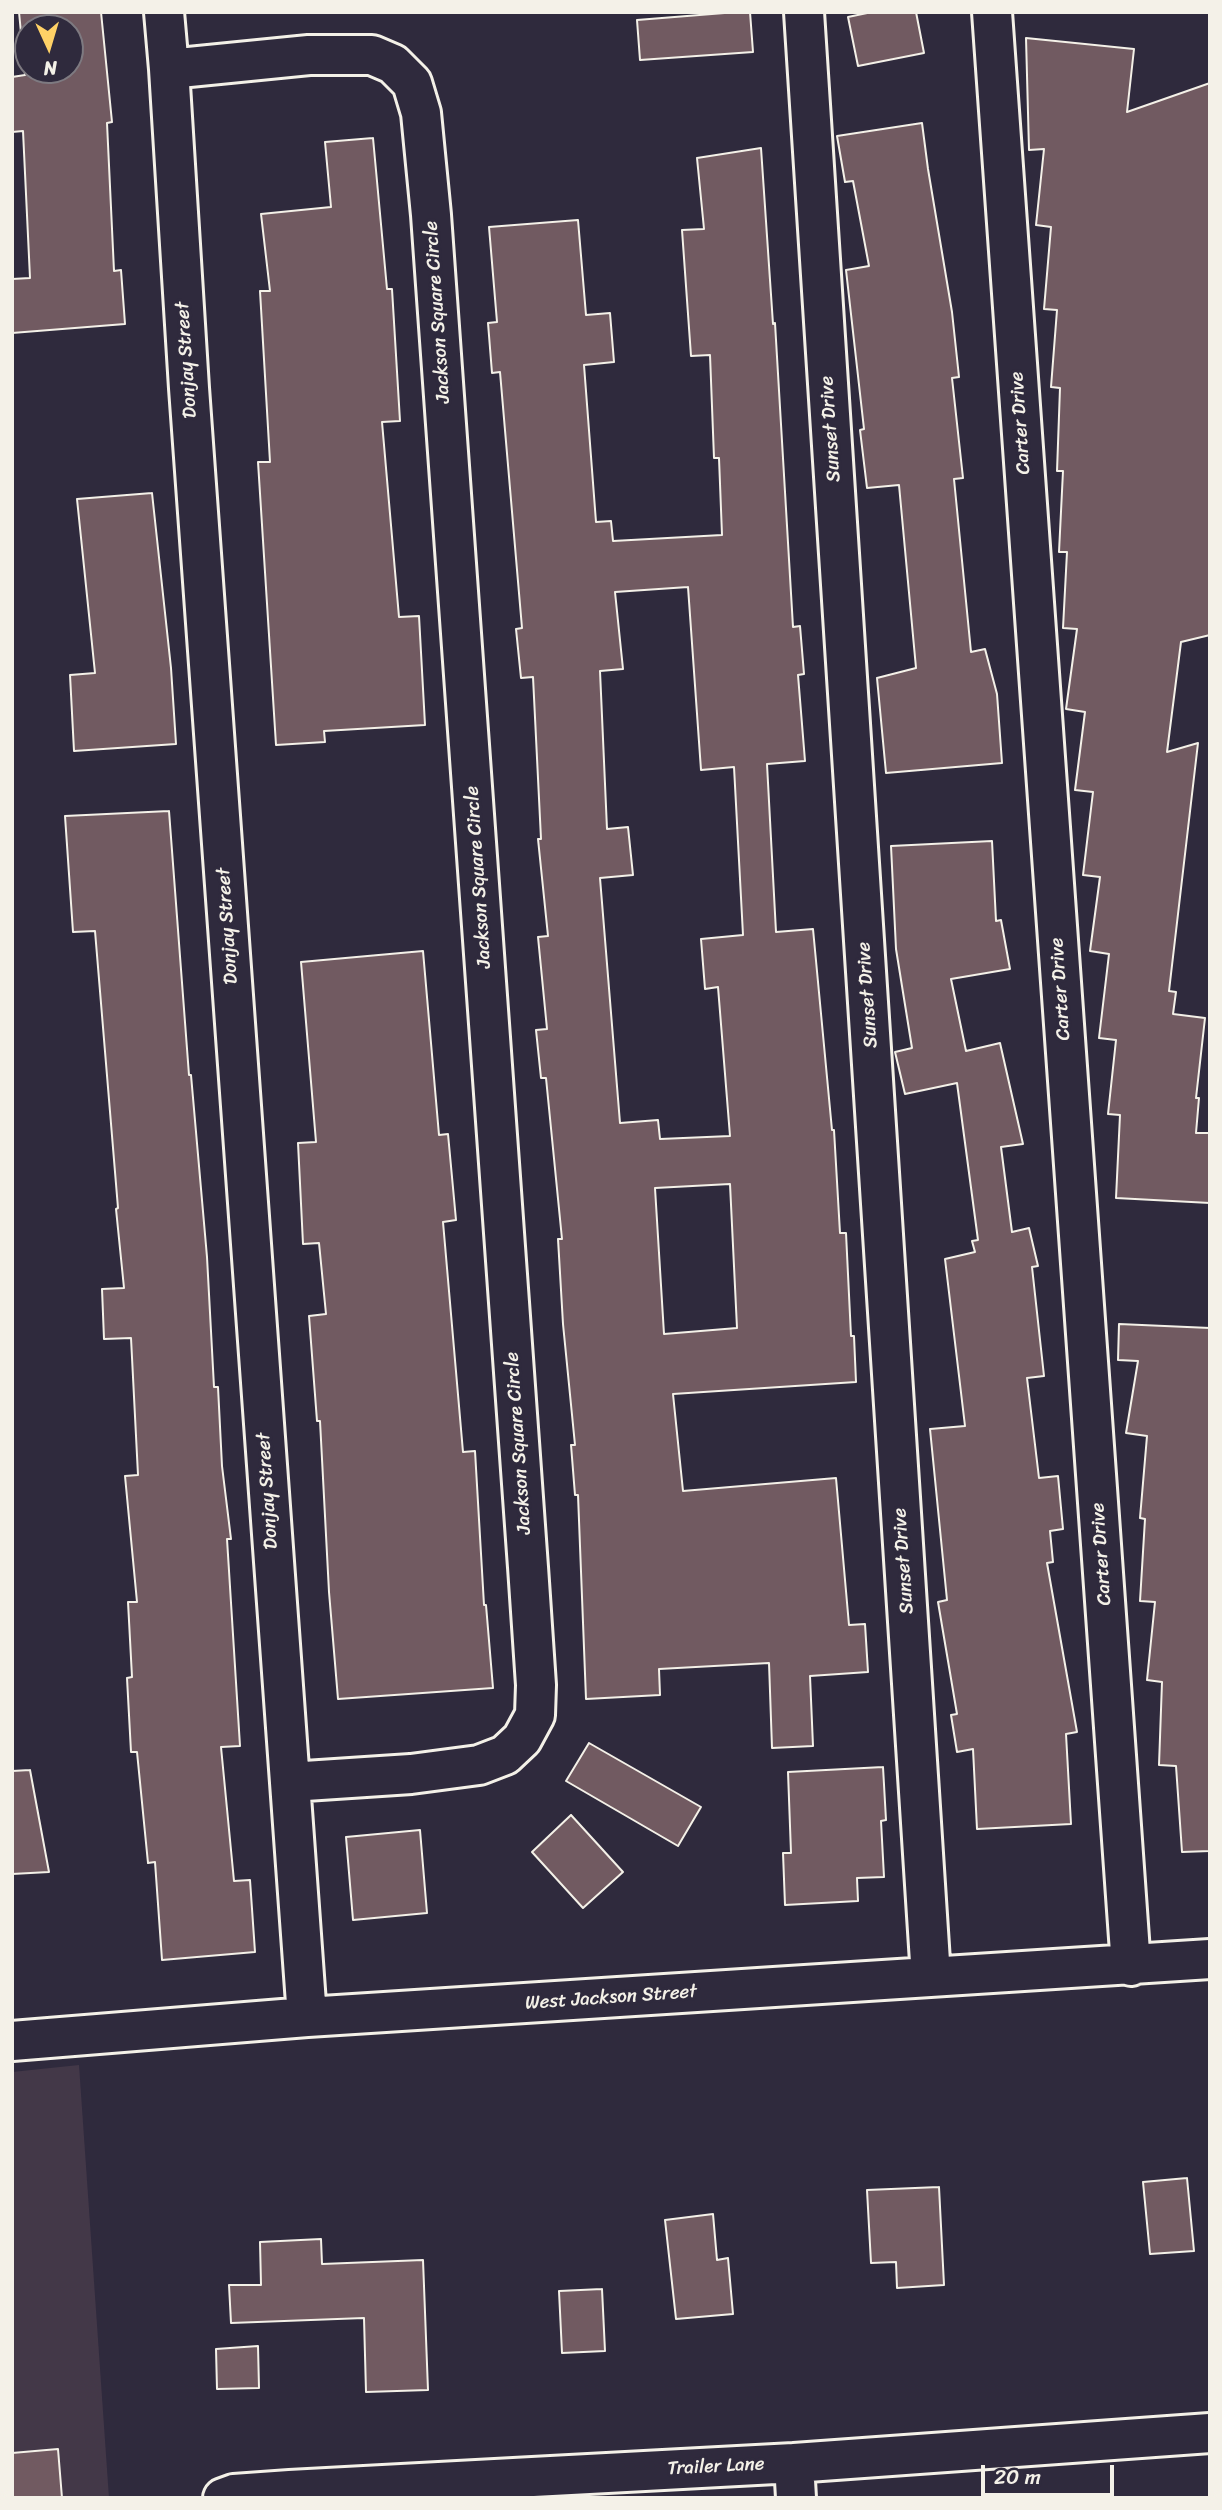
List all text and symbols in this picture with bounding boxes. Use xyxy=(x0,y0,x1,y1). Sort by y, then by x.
north arrow xyxy=(14,14,84,84)
text: N xyxy=(43,52,58,85)
street label: Jackson Square Circle xyxy=(420,220,456,404)
street label: Donjay Street xyxy=(172,301,202,419)
street label: Carter Drive xyxy=(1006,371,1036,475)
street label: Sunset Drive xyxy=(816,375,846,483)
street label: Jackson Square Circle xyxy=(461,785,497,969)
street label: Donjay Street xyxy=(213,867,243,985)
street label: Carter Drive xyxy=(1046,937,1076,1041)
street label: Sunset Drive xyxy=(853,941,883,1049)
street label: Jackson Square Circle xyxy=(501,1351,537,1535)
street label: Donjay Street xyxy=(253,1432,283,1550)
street label: Carter Drive xyxy=(1087,1502,1117,1606)
street label: Sunset Drive xyxy=(889,1507,919,1615)
street label: West Jackson Street xyxy=(524,1981,698,2015)
scale bar xyxy=(984,2450,1117,2494)
street label: Trailer Lane xyxy=(667,2453,765,2481)
text: 20 m xyxy=(994,2458,1041,2496)

